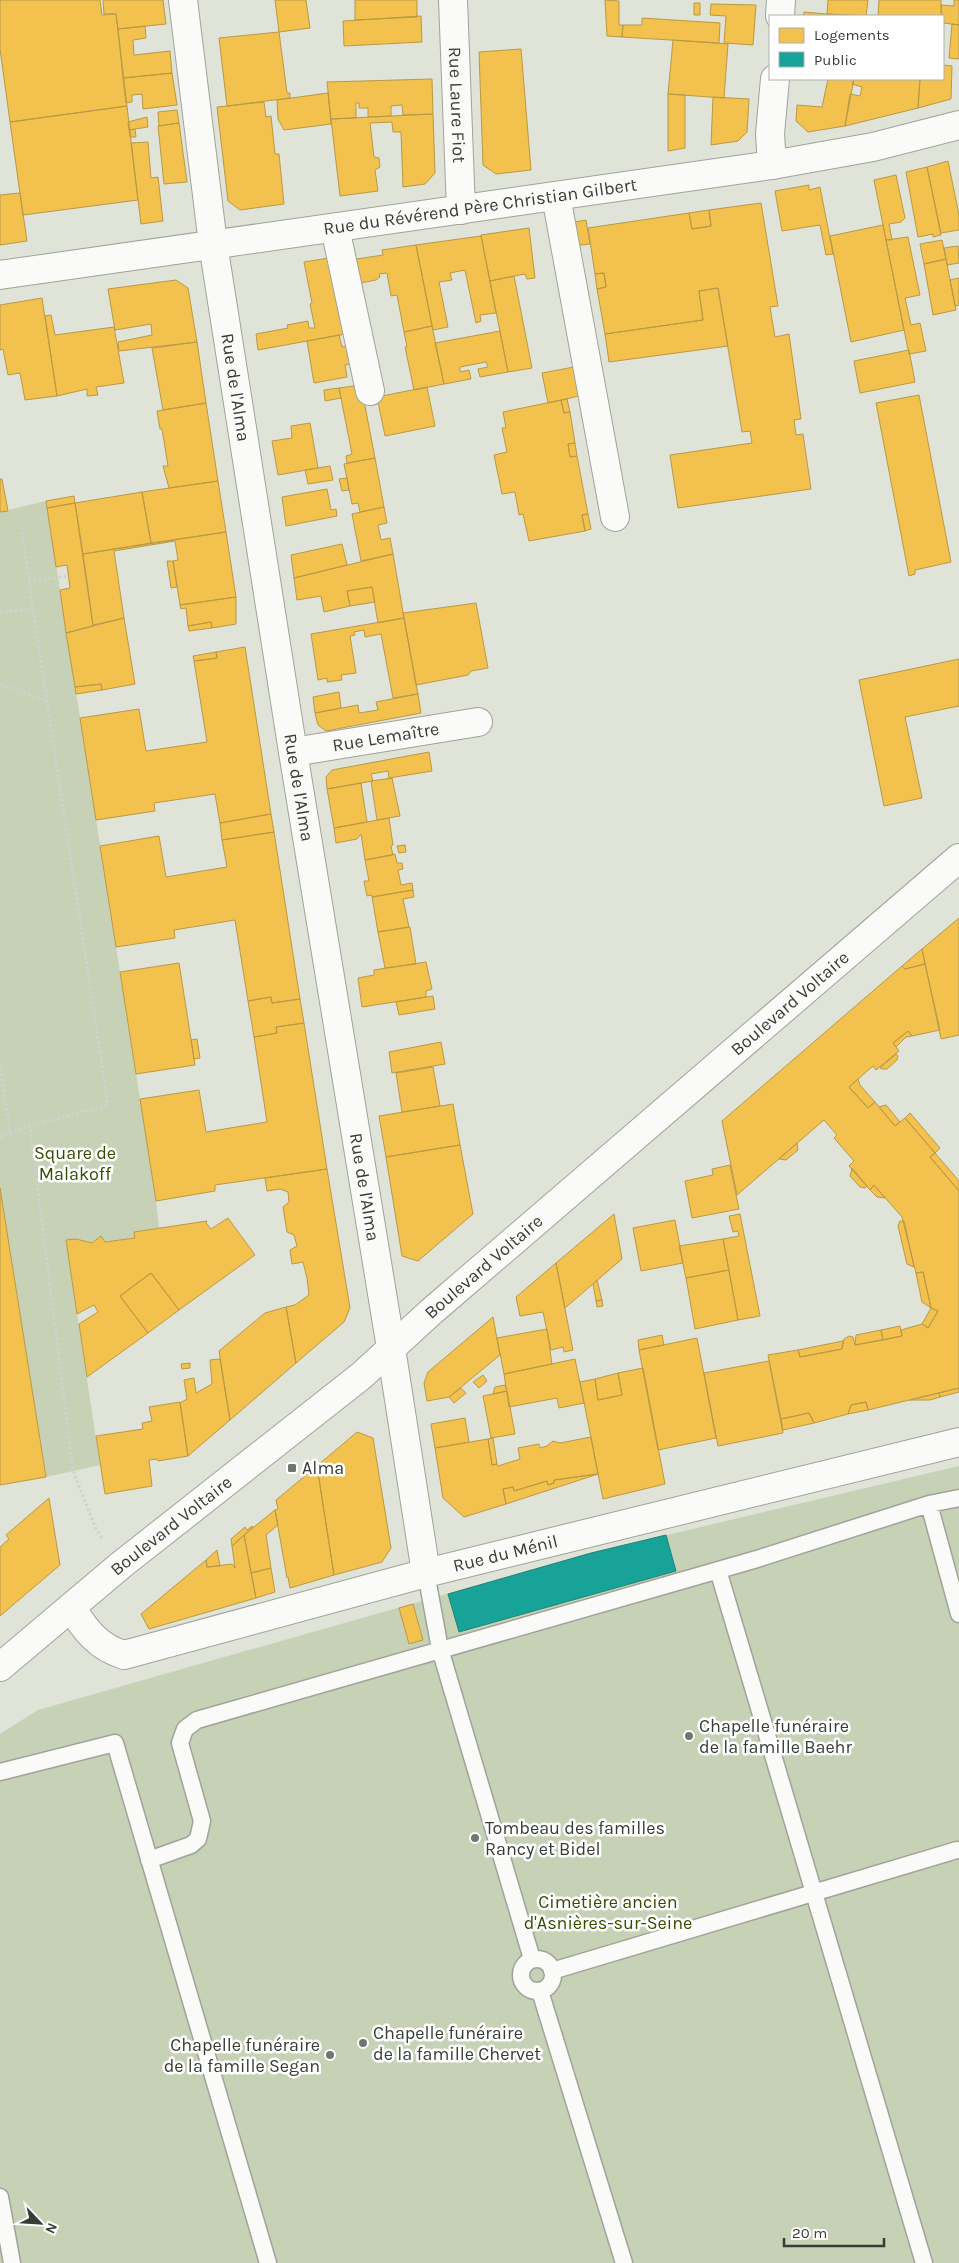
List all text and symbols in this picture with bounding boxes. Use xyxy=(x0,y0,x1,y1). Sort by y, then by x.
legend xyxy=(769,15,944,80)
text: Logements xyxy=(814,26,890,44)
street label: Rue Laure Fiot xyxy=(444,46,470,164)
text: Public xyxy=(814,51,857,69)
street label: Rue du Révérend Père Christian Gilbert xyxy=(322,173,639,240)
street label: Rue de l'Alma xyxy=(216,332,255,443)
street label: Rue Lemaître xyxy=(331,717,441,756)
street label: Rue de l'Alma xyxy=(279,732,319,843)
street label: Boulevard Voltaire xyxy=(726,946,854,1060)
street label: Rue de l'Alma xyxy=(345,1131,384,1243)
park label: Square de Malakoff xyxy=(34,1142,116,1185)
street label: Boulevard Voltaire xyxy=(420,1210,547,1323)
place label: Alma xyxy=(302,1457,344,1479)
marker: Alma xyxy=(286,1462,298,1474)
street label: Boulevard Voltaire xyxy=(106,1471,236,1580)
street label: Rue du Ménil xyxy=(451,1530,560,1577)
place label: Chapelle funéraire de la famille Baehr xyxy=(699,1715,852,1758)
marker: Chapelle funéraire de la famille Baehr xyxy=(683,1730,695,1742)
place label: Tombeau des familles Rancy et Bidel xyxy=(485,1817,665,1860)
marker: Tombeau des familles Rancy et Bidel xyxy=(469,1832,481,1844)
park label: Cimetière ancien d'Asnières-sur-Seine xyxy=(524,1891,692,1934)
place label: Chapelle funéraire de la famille Chervet xyxy=(373,2022,541,2065)
place label: Chapelle funéraire de la famille Segan xyxy=(164,2034,320,2077)
marker: Chapelle funéraire de la famille Chervet xyxy=(357,2037,369,2049)
marker: Chapelle funéraire de la famille Segan xyxy=(324,2049,336,2061)
north arrow xyxy=(15,2198,65,2248)
scale bar xyxy=(784,2216,884,2248)
text: N xyxy=(42,2220,61,2236)
text: 20 m xyxy=(792,2224,827,2242)

